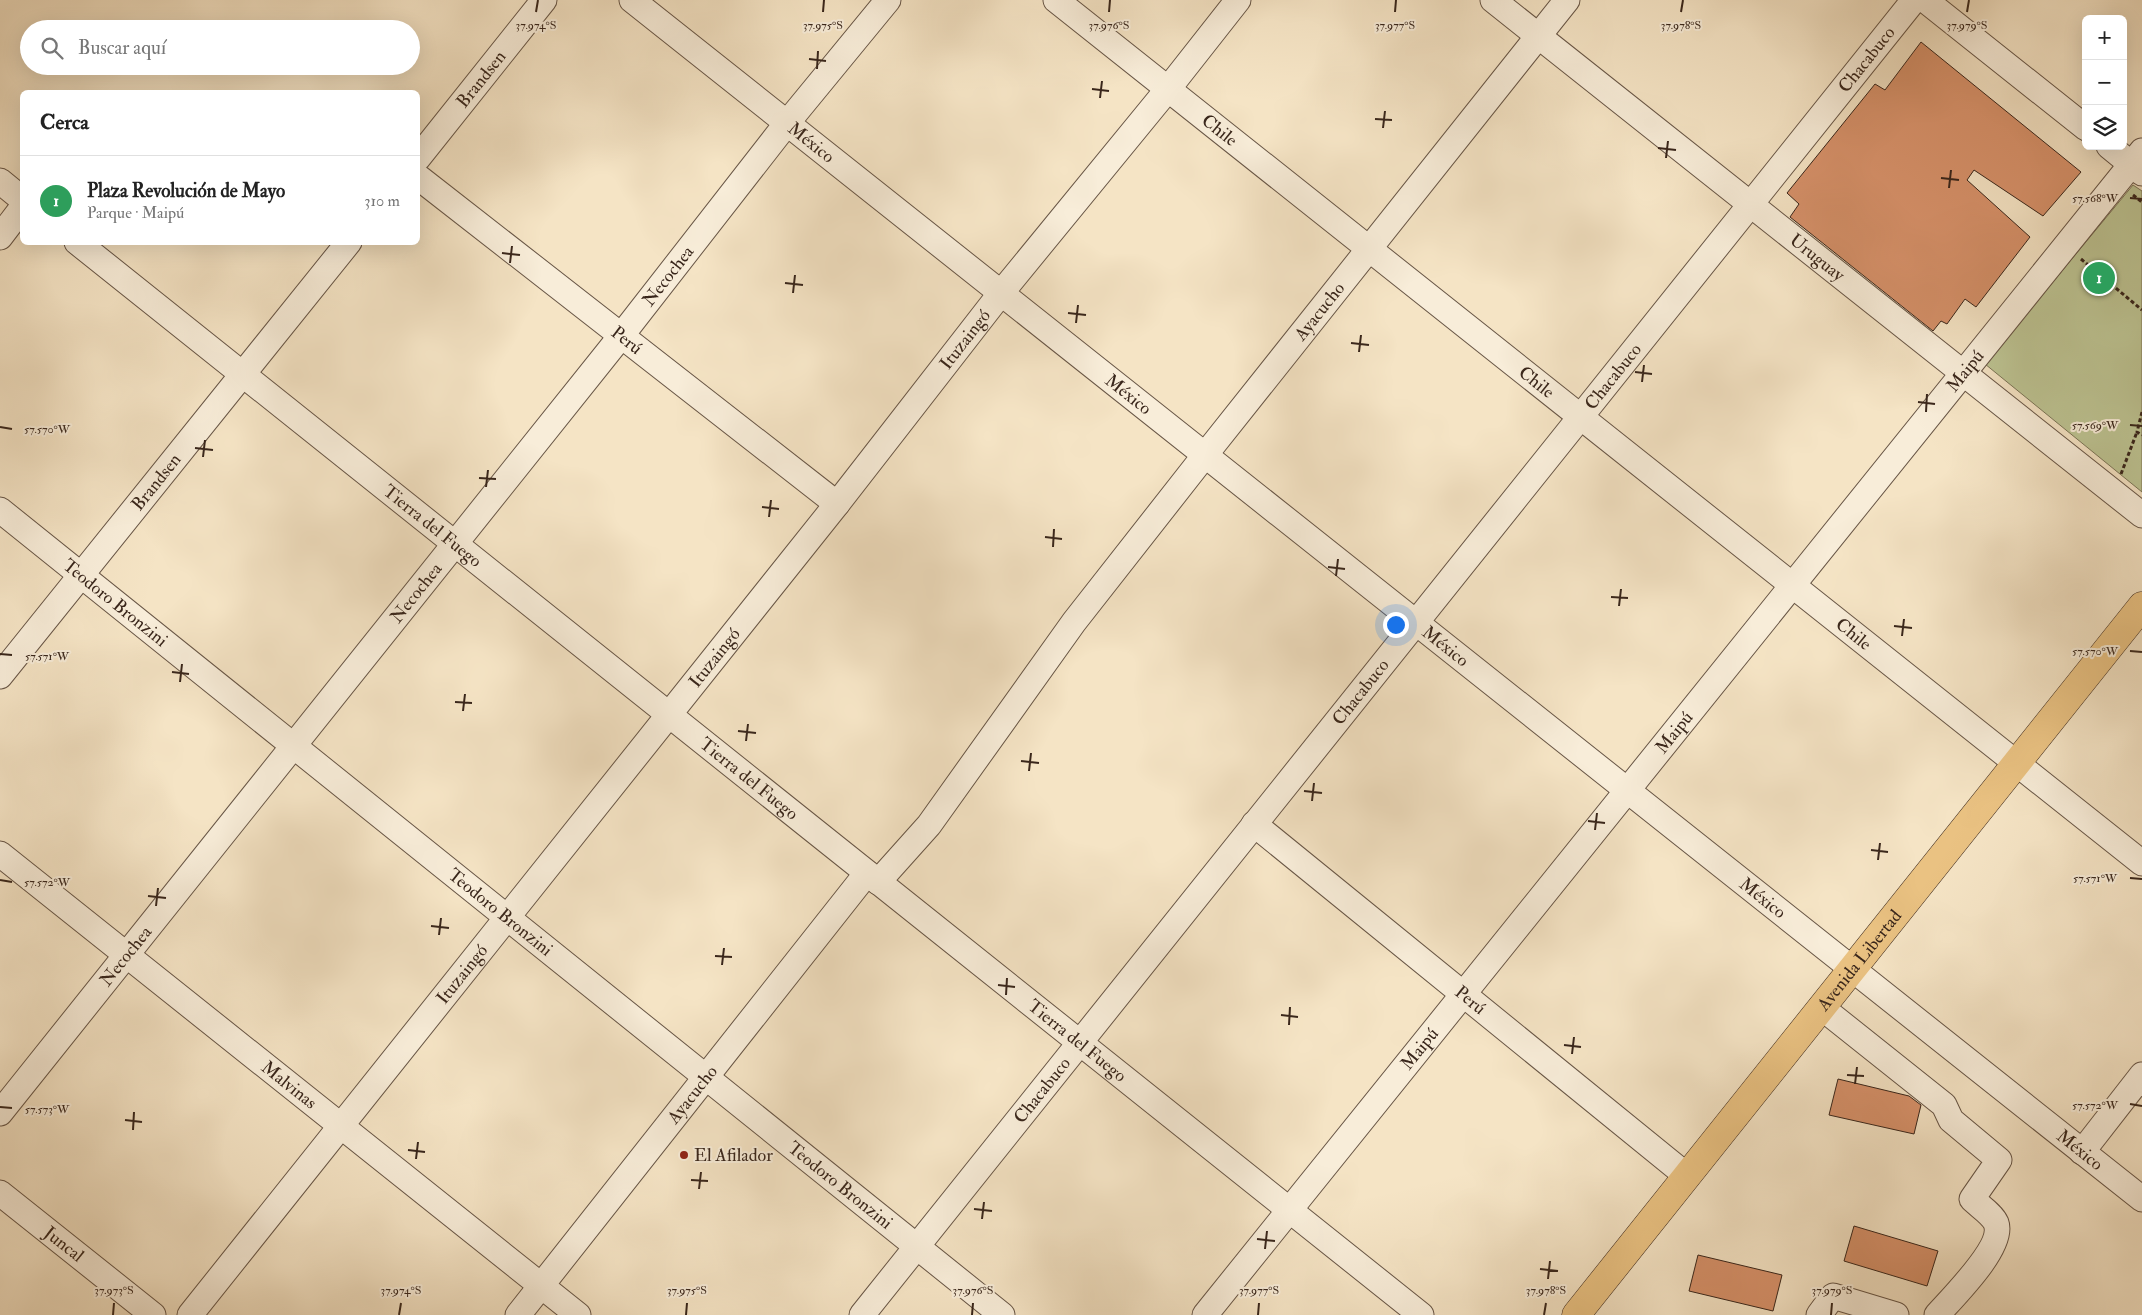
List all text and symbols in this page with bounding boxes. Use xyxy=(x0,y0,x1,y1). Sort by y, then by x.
map controls xyxy=(2082,15,2127,150)
button: + xyxy=(2082,15,2127,60)
text: 37.974°S xyxy=(516,18,556,33)
text: 37.975°S xyxy=(803,18,843,33)
text: 37.976°S xyxy=(1089,18,1129,33)
text: 37.977°S xyxy=(1375,18,1415,33)
text: 37.978°S xyxy=(1661,18,1701,33)
text: 37.979°S xyxy=(1947,18,1987,33)
search box xyxy=(20,20,420,75)
street label: Chacabuco xyxy=(1833,21,1900,97)
icon: search xyxy=(38,34,66,62)
text: Buscar aquí xyxy=(78,36,166,60)
street label: Brandsen xyxy=(451,46,511,112)
button: − xyxy=(2082,60,2127,105)
button: layers xyxy=(2082,105,2127,150)
text: Cerca xyxy=(40,109,89,136)
street label: Chile xyxy=(1197,109,1243,152)
street label: México xyxy=(783,117,840,168)
text: Plaza Revolución de Mayo xyxy=(87,179,285,203)
text: 1 xyxy=(53,191,59,211)
text: 310 m xyxy=(364,191,400,211)
text: 57.568°W xyxy=(2072,191,2119,206)
text: Parque · Maipú xyxy=(87,203,184,223)
street label: Uruguay xyxy=(1785,228,1850,287)
street label: Necochea xyxy=(637,240,699,311)
pin: 1 xyxy=(2083,259,2115,297)
street label: Ayacucho xyxy=(1289,277,1350,346)
street label: Ituzaingó xyxy=(934,304,996,374)
street label: Perú xyxy=(607,321,647,359)
street label: Chacabuco xyxy=(1579,338,1647,414)
street label: Maipú xyxy=(1941,345,1989,397)
street label: Chile xyxy=(1514,361,1560,404)
street label: México xyxy=(1101,369,1157,420)
text: 57.569°W xyxy=(2072,418,2119,433)
text: 57.570°W xyxy=(24,422,71,437)
street label: Brandsen xyxy=(126,449,186,515)
street label: Tierra del Fuego xyxy=(378,479,487,573)
street label: Teodoro Bronzini xyxy=(58,554,173,652)
street label: Necochea xyxy=(385,557,447,628)
your location xyxy=(1383,612,1409,638)
street label: Chile xyxy=(1831,613,1877,656)
street label: México xyxy=(1418,621,1474,672)
street label: Ituzaingó xyxy=(684,623,745,692)
text: 57.570°W xyxy=(2072,644,2119,659)
text: 57.571°W xyxy=(25,649,70,664)
street label: Chacabuco xyxy=(1327,654,1394,730)
street label: Maipú xyxy=(1650,706,1698,758)
street label: Tierra del Fuego xyxy=(695,732,803,825)
street label: Teodoro Bronzini xyxy=(443,863,558,961)
text: 57.571°W xyxy=(2073,871,2118,886)
street label: México xyxy=(1735,872,1791,924)
text: 57.572°W xyxy=(24,875,71,890)
street label: Avenida Libertad xyxy=(1811,905,1907,1016)
street label: Necochea xyxy=(94,921,157,991)
street label: Ituzaingó xyxy=(431,939,493,1009)
street label: Perú xyxy=(1450,980,1491,1020)
street label: Tierra del Fuego xyxy=(1023,994,1132,1087)
street label: Maipú xyxy=(1396,1023,1443,1074)
street label: Chacabuco xyxy=(1008,1052,1076,1128)
street label: Malvinas xyxy=(257,1056,322,1114)
street label: Ayacucho xyxy=(661,1060,723,1129)
text: 57.572°W xyxy=(2072,1098,2119,1113)
text: 57.573°W xyxy=(25,1102,70,1117)
street label: México xyxy=(2052,1124,2108,1176)
street label: Teodoro Bronzini xyxy=(783,1136,898,1234)
place label: El Afilador xyxy=(694,1144,773,1167)
marker: El Afilador xyxy=(678,1149,690,1161)
street label: Juncal xyxy=(39,1221,89,1267)
text: 37.973°S xyxy=(94,1283,134,1298)
text: 37.974°S xyxy=(381,1283,421,1298)
text: 37.975°S xyxy=(667,1283,707,1298)
text: 37.976°S xyxy=(953,1283,993,1298)
text: 37.977°S xyxy=(1239,1283,1279,1298)
text: 37.978°S xyxy=(1526,1283,1566,1298)
text: 37.979°S xyxy=(1812,1283,1852,1298)

